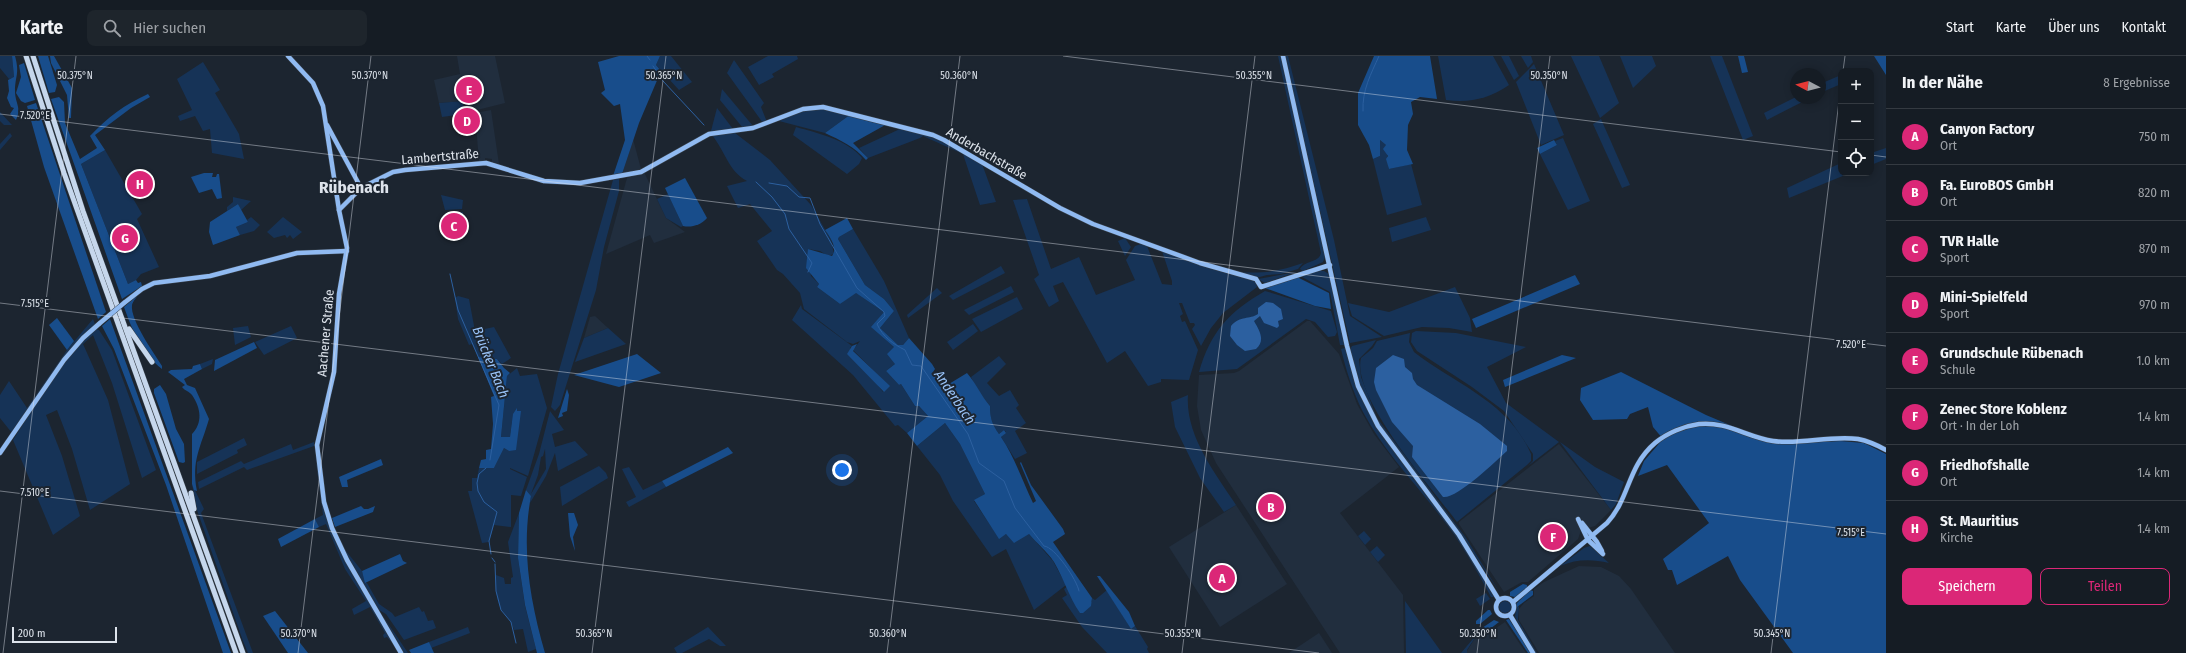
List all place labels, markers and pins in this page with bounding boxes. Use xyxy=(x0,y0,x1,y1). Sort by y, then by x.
pin: E xyxy=(456,75,482,105)
pin: D xyxy=(454,106,480,136)
pin: H xyxy=(127,169,153,199)
pin: C xyxy=(441,211,467,241)
pin: G xyxy=(112,223,138,253)
pin: B xyxy=(1258,492,1284,522)
pin: F xyxy=(1540,522,1566,552)
pin: A xyxy=(1209,563,1235,593)

